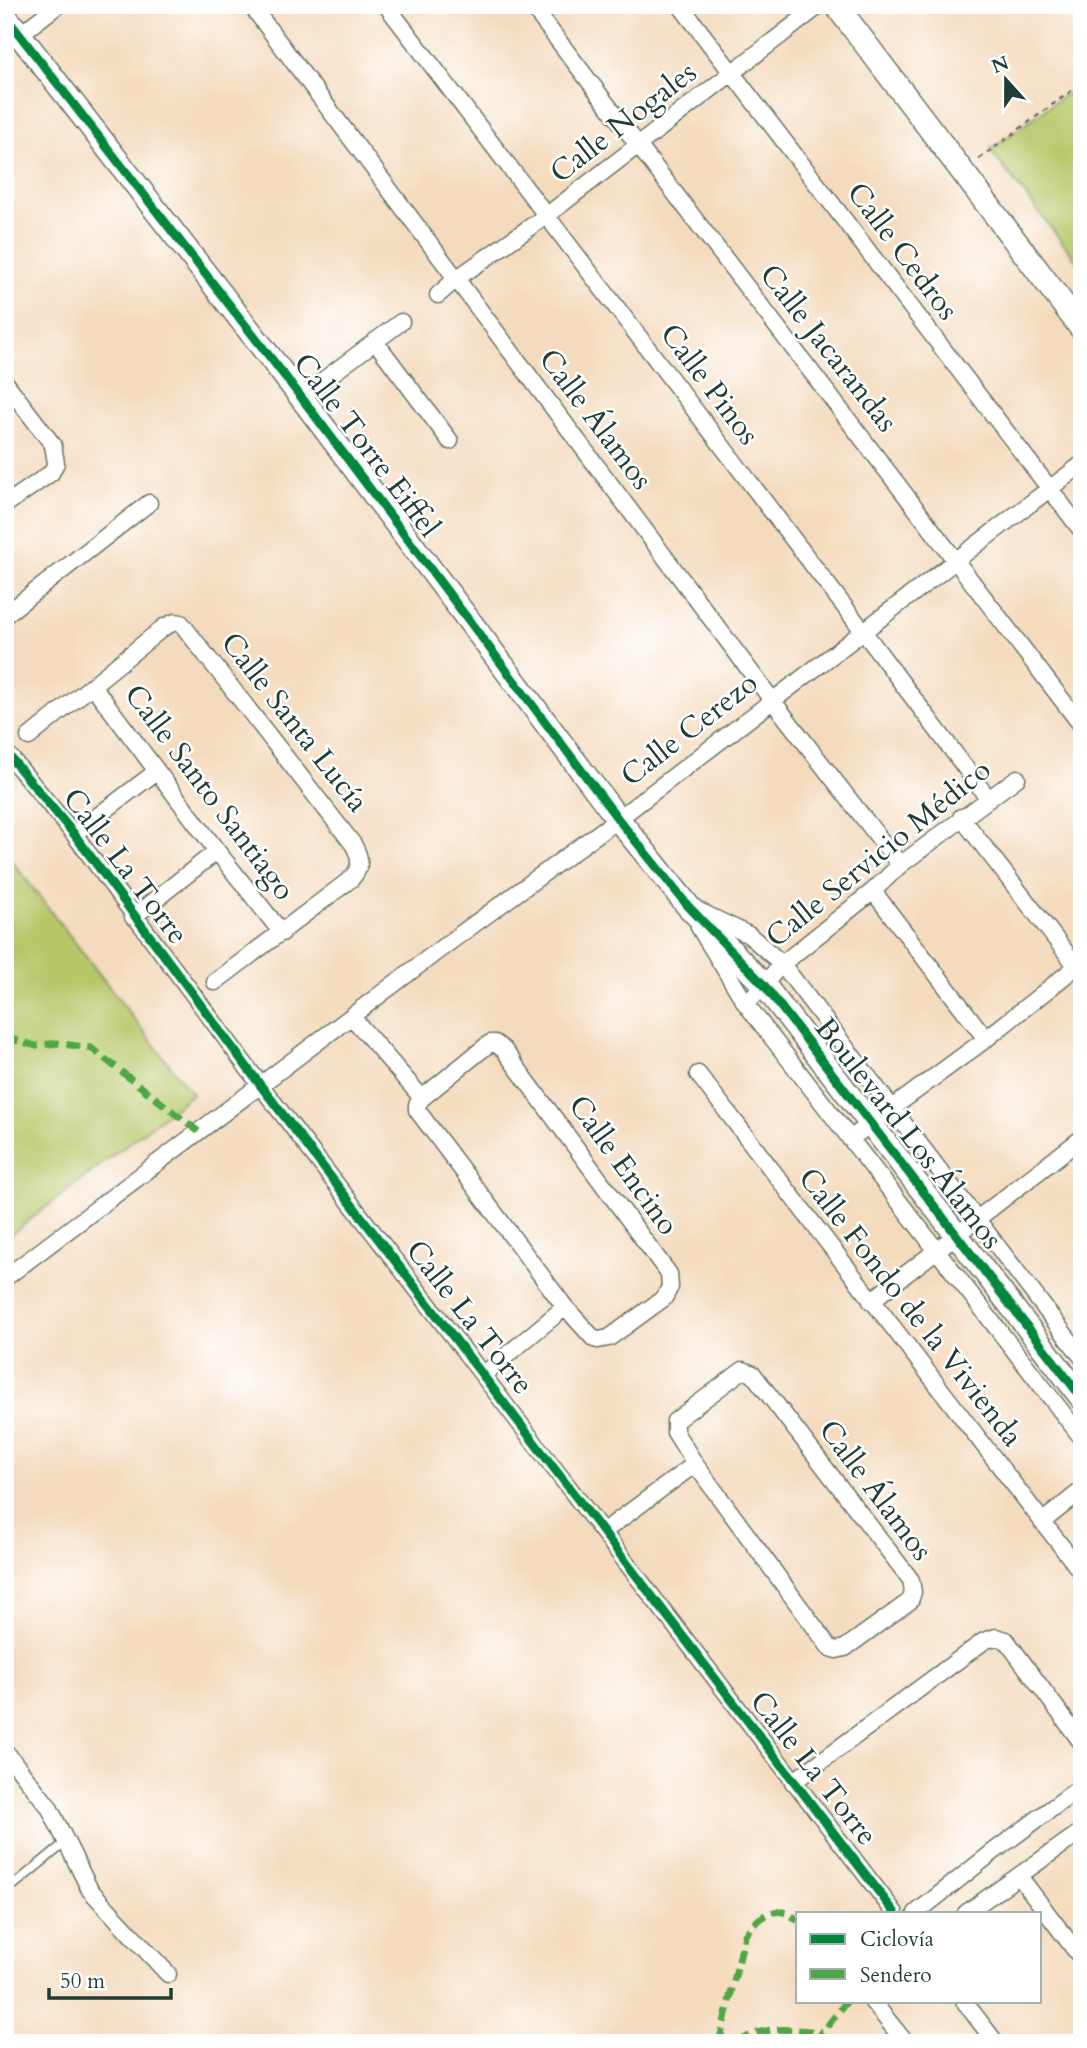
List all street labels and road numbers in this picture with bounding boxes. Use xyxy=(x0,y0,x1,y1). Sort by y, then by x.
street label: Calle Nogales xyxy=(541,52,705,193)
street label: Calle Cedros xyxy=(837,174,968,329)
street label: Calle Jacarandas xyxy=(750,256,907,441)
street label: Calle Pinos xyxy=(650,315,769,453)
street label: Calle Álamos xyxy=(529,341,662,498)
street label: Calle Torre Eiffel xyxy=(284,345,450,546)
street label: Calle Santa Lucía xyxy=(211,624,378,821)
street label: Calle Cerezo xyxy=(612,663,766,796)
street label: Calle Santo Santiago xyxy=(115,676,304,909)
street label: Calle Servicio Médico xyxy=(757,750,999,957)
street label: Calle La Torre xyxy=(53,780,198,953)
street label: Boulevard Los Álamos xyxy=(805,1009,1012,1258)
street label: Calle Encino xyxy=(559,1087,688,1244)
street label: Calle Fondo de la Vivienda xyxy=(789,1159,1033,1455)
street label: Calle La Torre xyxy=(396,1232,543,1403)
street label: Calle Álamos xyxy=(809,1412,942,1569)
street label: Calle La Torre xyxy=(740,1683,887,1854)

